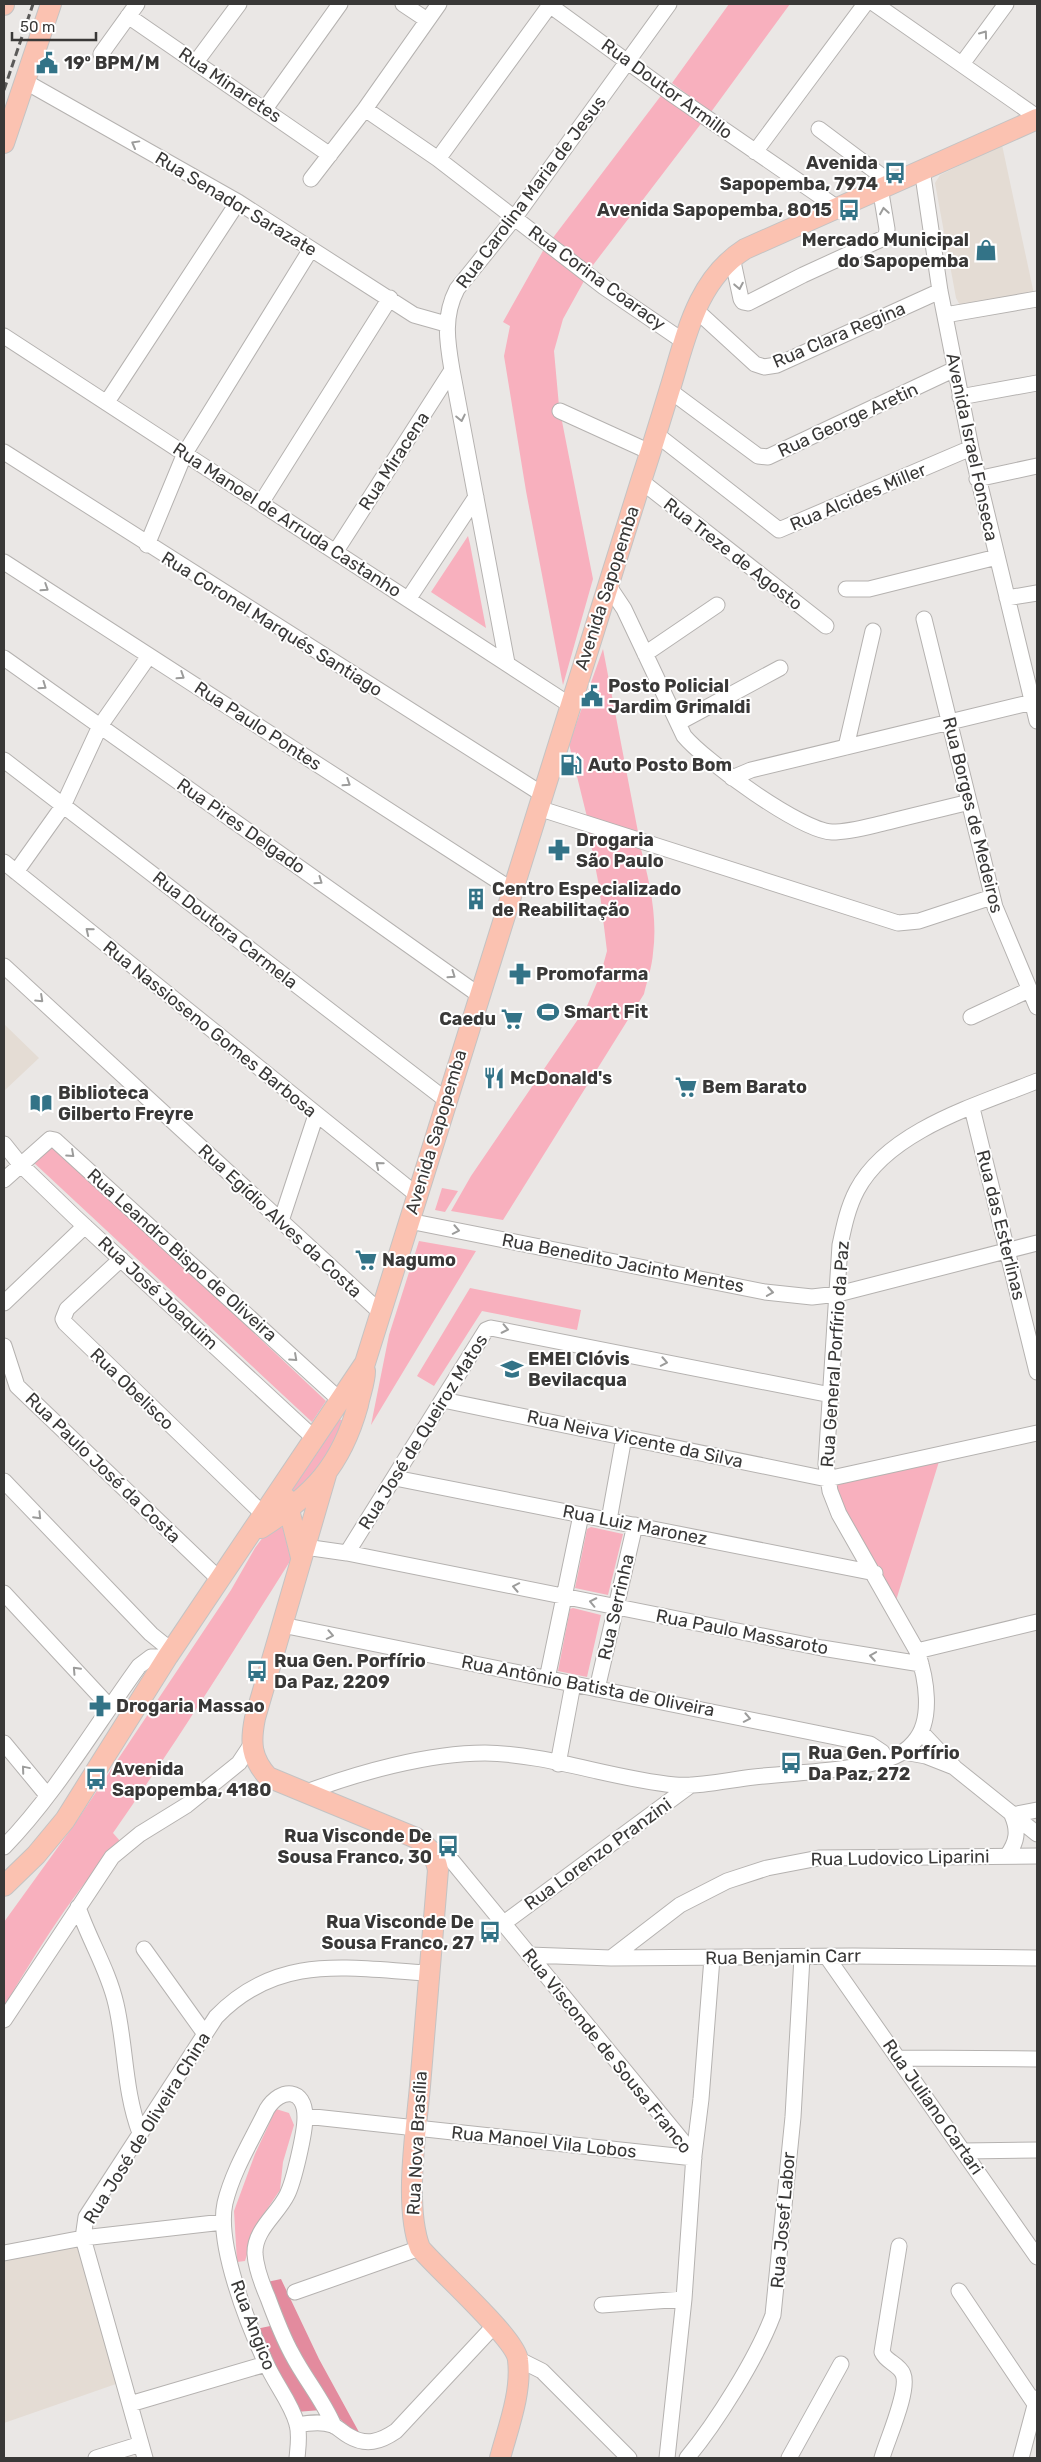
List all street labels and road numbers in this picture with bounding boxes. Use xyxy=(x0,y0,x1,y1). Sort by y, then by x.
street label: Rua Doutor Armillo xyxy=(597,34,737,144)
street label: Rua Minaretes xyxy=(174,42,286,128)
street label: Rua Carolina Maria de Jesus xyxy=(451,91,611,293)
street label: Rua Senador Sarazate xyxy=(151,147,321,261)
street label: Rua Corina Coaracy xyxy=(524,221,670,335)
street label: Rua Clara Regina xyxy=(769,297,909,373)
street label: Avenida Israel Fonseca xyxy=(941,351,1003,543)
street label: Rua George Aretin xyxy=(774,378,922,462)
street label: Rua Miracena xyxy=(354,408,434,514)
street label: Rua Manoel de Arruda Castanho xyxy=(169,438,405,602)
street label: Rua Alcides Miller xyxy=(787,458,930,536)
street label: Rua Treze de Agosto xyxy=(659,493,807,615)
street label: Avenida Sapopemba xyxy=(570,503,644,673)
street label: Rua Coronel Marqués Santiago xyxy=(157,547,387,701)
street label: Rua Paulo Pontes xyxy=(190,677,326,775)
street label: Rua Borges de Medeiros xyxy=(938,715,1008,915)
street label: Rua Pires Delgado xyxy=(173,773,309,879)
street label: Rua Doutora Carmela xyxy=(148,867,302,993)
street label: Rua Nassioseno Gomes Barbosa xyxy=(99,936,321,1122)
street label: Avenida Sapopemba xyxy=(400,1047,472,1217)
street label: Rua Egídio Alves da Costa xyxy=(194,1139,366,1303)
street label: Rua das Esterlinas xyxy=(972,1148,1030,1302)
street label: Rua Leandro Bispo de Oliveira xyxy=(83,1164,281,1346)
street label: Rua Benedito Jacinto Mentes xyxy=(500,1229,746,1297)
street label: Rua José Joaquim xyxy=(93,1232,223,1354)
street label: Rua General Porfírio da Paz xyxy=(816,1240,854,1468)
street label: Rua José de Queiroz Matos xyxy=(354,1330,492,1534)
street label: Rua Obelisco xyxy=(85,1344,179,1434)
street label: Rua Paulo José da Costa xyxy=(21,1388,185,1548)
street label: Rua Neiva Vicente da Silva xyxy=(525,1405,745,1473)
street label: Rua Luiz Maronez xyxy=(561,1500,709,1550)
street label: Rua Serrinha xyxy=(593,1552,639,1662)
street label: Rua Paulo Massaroto xyxy=(654,1605,830,1659)
street label: Rua Antônio Batista de Oliveira xyxy=(460,1651,716,1721)
street label: Rua Lorenzo Pranzini xyxy=(520,1793,676,1915)
street label: Rua Ludovico Liparini xyxy=(810,1845,990,1871)
street label: Rua Visconde de Sousa Franco xyxy=(517,1944,697,2158)
street label: Rua Benjamin Carr xyxy=(705,1945,861,1969)
street label: Rua José de Oliveira China xyxy=(79,2028,215,2228)
street label: Rua Juliano Cartari xyxy=(878,2035,988,2179)
street label: Rua Nova Brasília xyxy=(402,2070,432,2216)
street label: Rua Manoel Vila Lobos xyxy=(450,2121,638,2163)
street label: Rua Josef Labor xyxy=(766,2151,800,2289)
street label: Rua Angico xyxy=(226,2277,280,2373)

